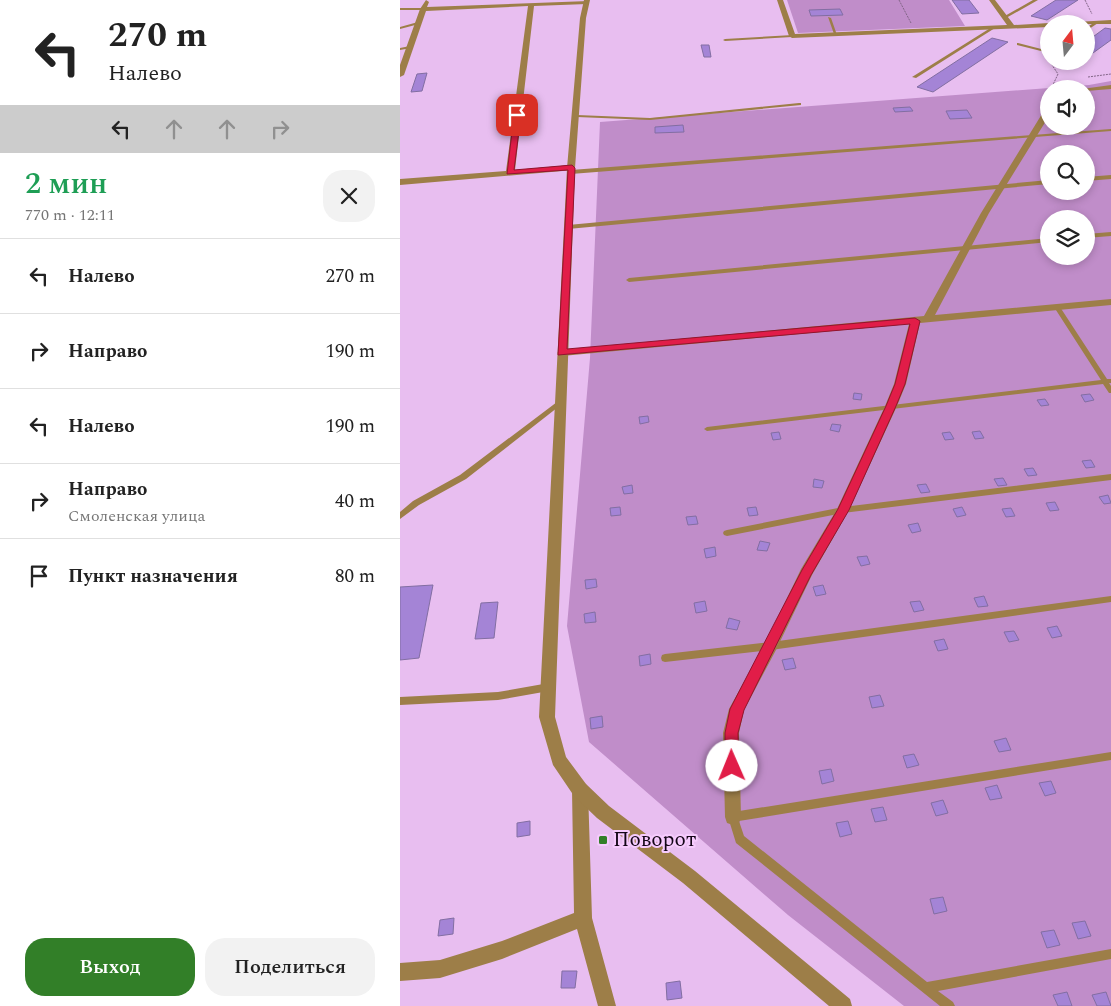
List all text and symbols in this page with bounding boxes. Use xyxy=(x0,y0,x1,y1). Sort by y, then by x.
text: 270 m xyxy=(108,9,207,62)
north arrow xyxy=(1040,15,1095,70)
map controls xyxy=(1040,15,1095,265)
icon: left xyxy=(25,20,90,85)
text: Налево xyxy=(108,57,182,90)
button: sound xyxy=(1040,80,1095,135)
pin xyxy=(496,94,538,136)
icon: arrive xyxy=(503,101,531,129)
icon: left xyxy=(107,115,135,143)
icon: ahead xyxy=(160,115,188,143)
icon: ahead xyxy=(213,115,241,143)
icon: right xyxy=(266,115,294,143)
button: search xyxy=(1040,145,1095,200)
text: 2 мин xyxy=(25,161,107,207)
button: close xyxy=(323,170,375,222)
text: 770 m · 12:11 xyxy=(25,203,115,227)
button: layers xyxy=(1040,210,1095,265)
icon: left xyxy=(25,262,53,290)
text: Налево xyxy=(68,262,135,291)
text: 270 m xyxy=(325,262,375,291)
icon: right xyxy=(25,337,53,365)
text: Направо xyxy=(68,337,147,366)
text: 190 m xyxy=(325,337,375,366)
icon: left xyxy=(25,412,53,440)
text: Налево xyxy=(68,412,135,441)
text: 190 m xyxy=(325,412,375,441)
text: Направо xyxy=(68,475,147,504)
icon: right xyxy=(25,487,53,515)
text: 40 m xyxy=(335,487,375,516)
text: Смоленская улица xyxy=(68,504,205,528)
icon: arrive xyxy=(25,562,53,590)
text: Пункт назначения xyxy=(68,562,238,591)
text: 80 m xyxy=(335,562,375,591)
position arrow xyxy=(705,739,757,791)
place label: Поворот xyxy=(613,824,696,856)
marker: Поворот xyxy=(597,834,609,846)
button: Выход xyxy=(25,938,195,996)
button: Поделиться xyxy=(205,938,375,996)

